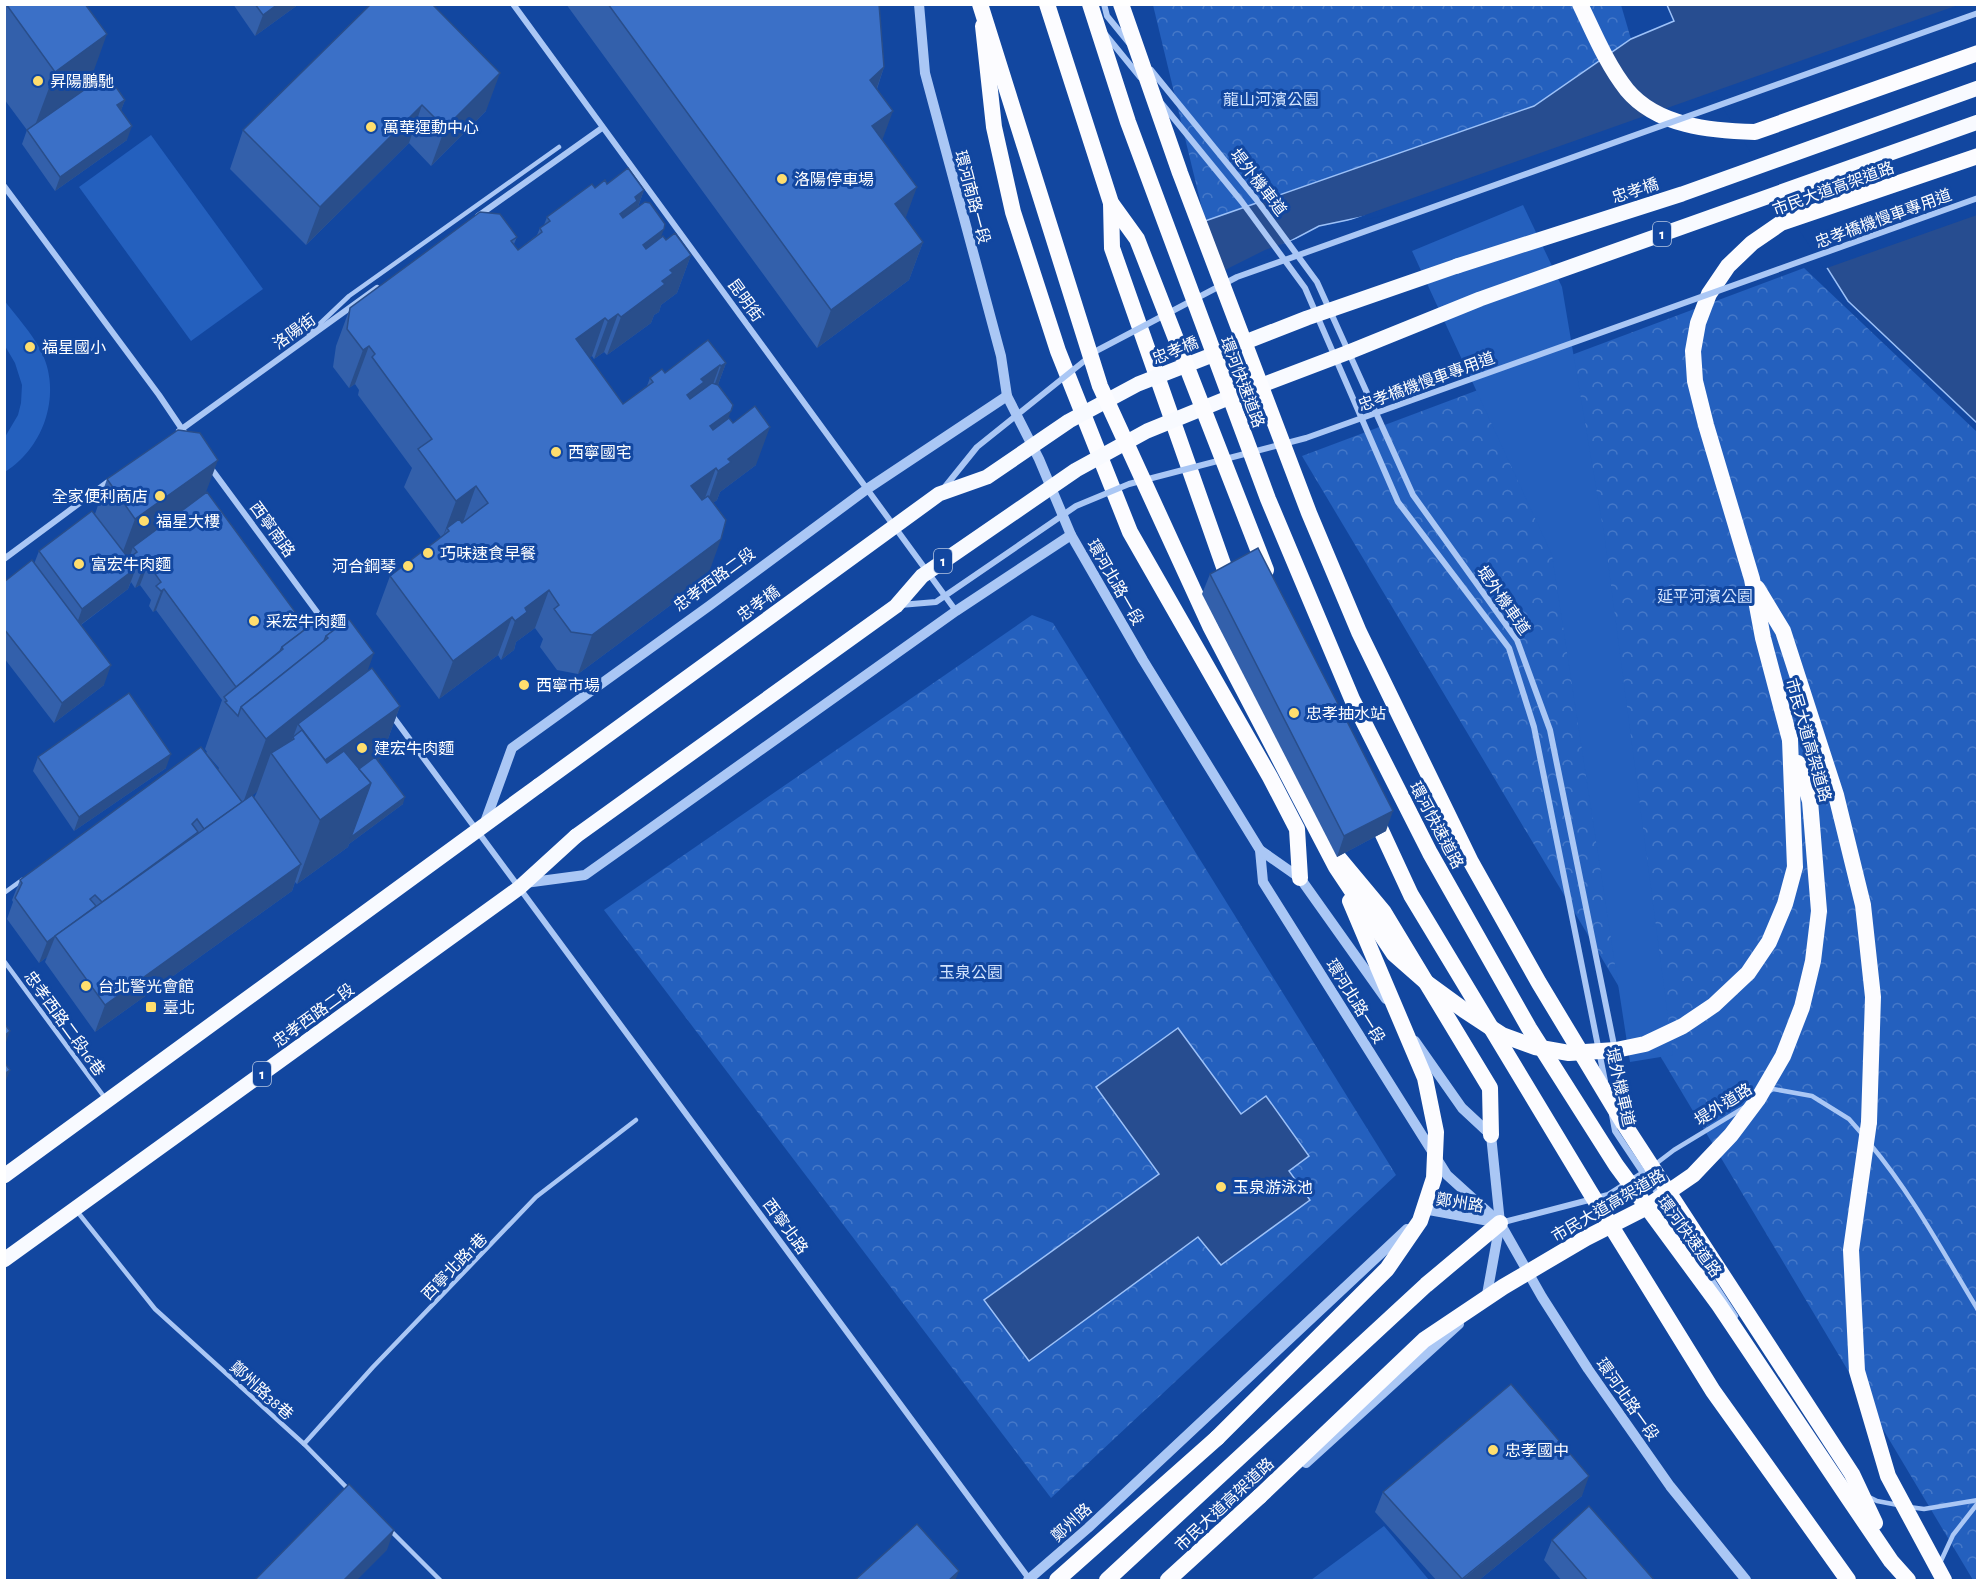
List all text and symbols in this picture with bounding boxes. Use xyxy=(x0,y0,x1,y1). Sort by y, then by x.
place label: 昇陽鵬馳 xyxy=(50,73,114,90)
marker: 昇陽鵬馳 xyxy=(31,74,45,88)
park label: 龍山河濱公園 xyxy=(1223,91,1319,108)
place label: 萬華運動中心 xyxy=(383,119,479,136)
marker: 萬華運動中心 xyxy=(364,120,378,134)
street label: 堤外機車道 xyxy=(1227,146,1290,219)
street label: 環河南路一段 xyxy=(952,149,993,246)
street label: 市民大道高架道路 xyxy=(1770,159,1896,218)
place label: 洛陽停車場 xyxy=(794,171,874,188)
marker: 洛陽停車場 xyxy=(775,172,789,186)
street label: 忠孝橋 xyxy=(1610,175,1661,206)
street label: 忠孝橋機慢車專用道 xyxy=(1813,186,1954,251)
road number: 1 xyxy=(1653,222,1671,246)
street label: 昆明街 xyxy=(725,276,767,325)
street label: 洛陽街 xyxy=(270,310,319,352)
street label: 忠孝橋 xyxy=(1150,334,1201,367)
street label: 環河快速道路 xyxy=(1217,334,1268,430)
place label: 福星國小 xyxy=(42,339,106,356)
marker: 福星國小 xyxy=(23,340,37,354)
street label: 忠孝橋機慢車專用道 xyxy=(1356,349,1497,414)
place label: 西寧國宅 xyxy=(568,444,632,461)
marker: 西寧國宅 xyxy=(549,445,563,459)
place label: 全家便利商店 xyxy=(52,488,148,505)
marker: 全家便利商店 xyxy=(153,489,167,503)
street label: 西寧南路 xyxy=(247,498,298,560)
place label: 福星大樓 xyxy=(156,513,220,530)
marker: 福星大樓 xyxy=(137,514,151,528)
street label: 環河北路一段 xyxy=(1084,536,1147,628)
street label: 忠孝西路二段 xyxy=(670,544,758,614)
place label: 巧味速食早餐 xyxy=(440,545,536,562)
marker: 巧味速食早餐 xyxy=(421,546,435,560)
road number: 1 xyxy=(934,549,952,573)
place label: 富宏牛肉麵 xyxy=(91,556,171,573)
marker: 富宏牛肉麵 xyxy=(72,557,86,571)
place label: 河合鋼琴 xyxy=(332,558,396,575)
marker: 河合鋼琴 xyxy=(401,559,415,573)
street label: 堤外機車道 xyxy=(1474,563,1534,638)
street label: 忠孝橋 xyxy=(734,582,783,624)
park label: 延平河濱公園 xyxy=(1657,588,1753,605)
place label: 采宏牛肉麵 xyxy=(266,613,346,630)
marker: 采宏牛肉麵 xyxy=(247,614,261,628)
street label: 市民大道高架道路 xyxy=(1783,676,1834,804)
place label: 西寧市場 xyxy=(536,677,600,694)
marker: 西寧市場 xyxy=(517,678,531,692)
marker: 忠孝抽水站 xyxy=(1287,706,1301,720)
place label: 忠孝抽水站 xyxy=(1306,706,1386,722)
place label: 建宏牛肉麵 xyxy=(374,740,454,757)
marker: 建宏牛肉麵 xyxy=(355,741,369,755)
street label: 環河快速道路 xyxy=(1407,779,1467,872)
street label: 環河北路一段 xyxy=(1323,956,1388,1046)
park label: 玉泉公園 xyxy=(939,964,1003,981)
street label: 忠孝西路二段16巷 xyxy=(21,968,108,1079)
place label: 台北警光會館 xyxy=(98,978,194,995)
marker: 台北警光會館 xyxy=(79,979,93,993)
street label: 忠孝西路二段 xyxy=(269,980,357,1050)
place label: 臺北 xyxy=(163,999,195,1016)
marker: 臺北 xyxy=(144,1000,158,1014)
street label: 堤外機車道 xyxy=(1603,1046,1638,1128)
road number: 1 xyxy=(253,1062,271,1086)
street label: 堤外道路 xyxy=(1692,1080,1755,1129)
street label: 市民大道高架道路 xyxy=(1549,1166,1668,1245)
place label: 玉泉游泳池 xyxy=(1233,1179,1313,1196)
marker: 玉泉游泳池 xyxy=(1214,1180,1228,1194)
street label: 鄭州路 xyxy=(1435,1190,1485,1215)
street label: 環河快速道路 xyxy=(1655,1192,1725,1280)
street label: 西寧北路 xyxy=(760,1195,811,1257)
street label: 西寧北路1巷 xyxy=(419,1230,490,1303)
street label: 環河北路一段 xyxy=(1593,1355,1662,1443)
street label: 鄭州路38巷 xyxy=(227,1358,296,1423)
marker: 忠孝國中 xyxy=(1486,1443,1500,1457)
place label: 忠孝國中 xyxy=(1505,1443,1569,1459)
street label: 市民大道高架道路 xyxy=(1172,1454,1277,1554)
street label: 鄭州路 xyxy=(1048,1500,1095,1545)

